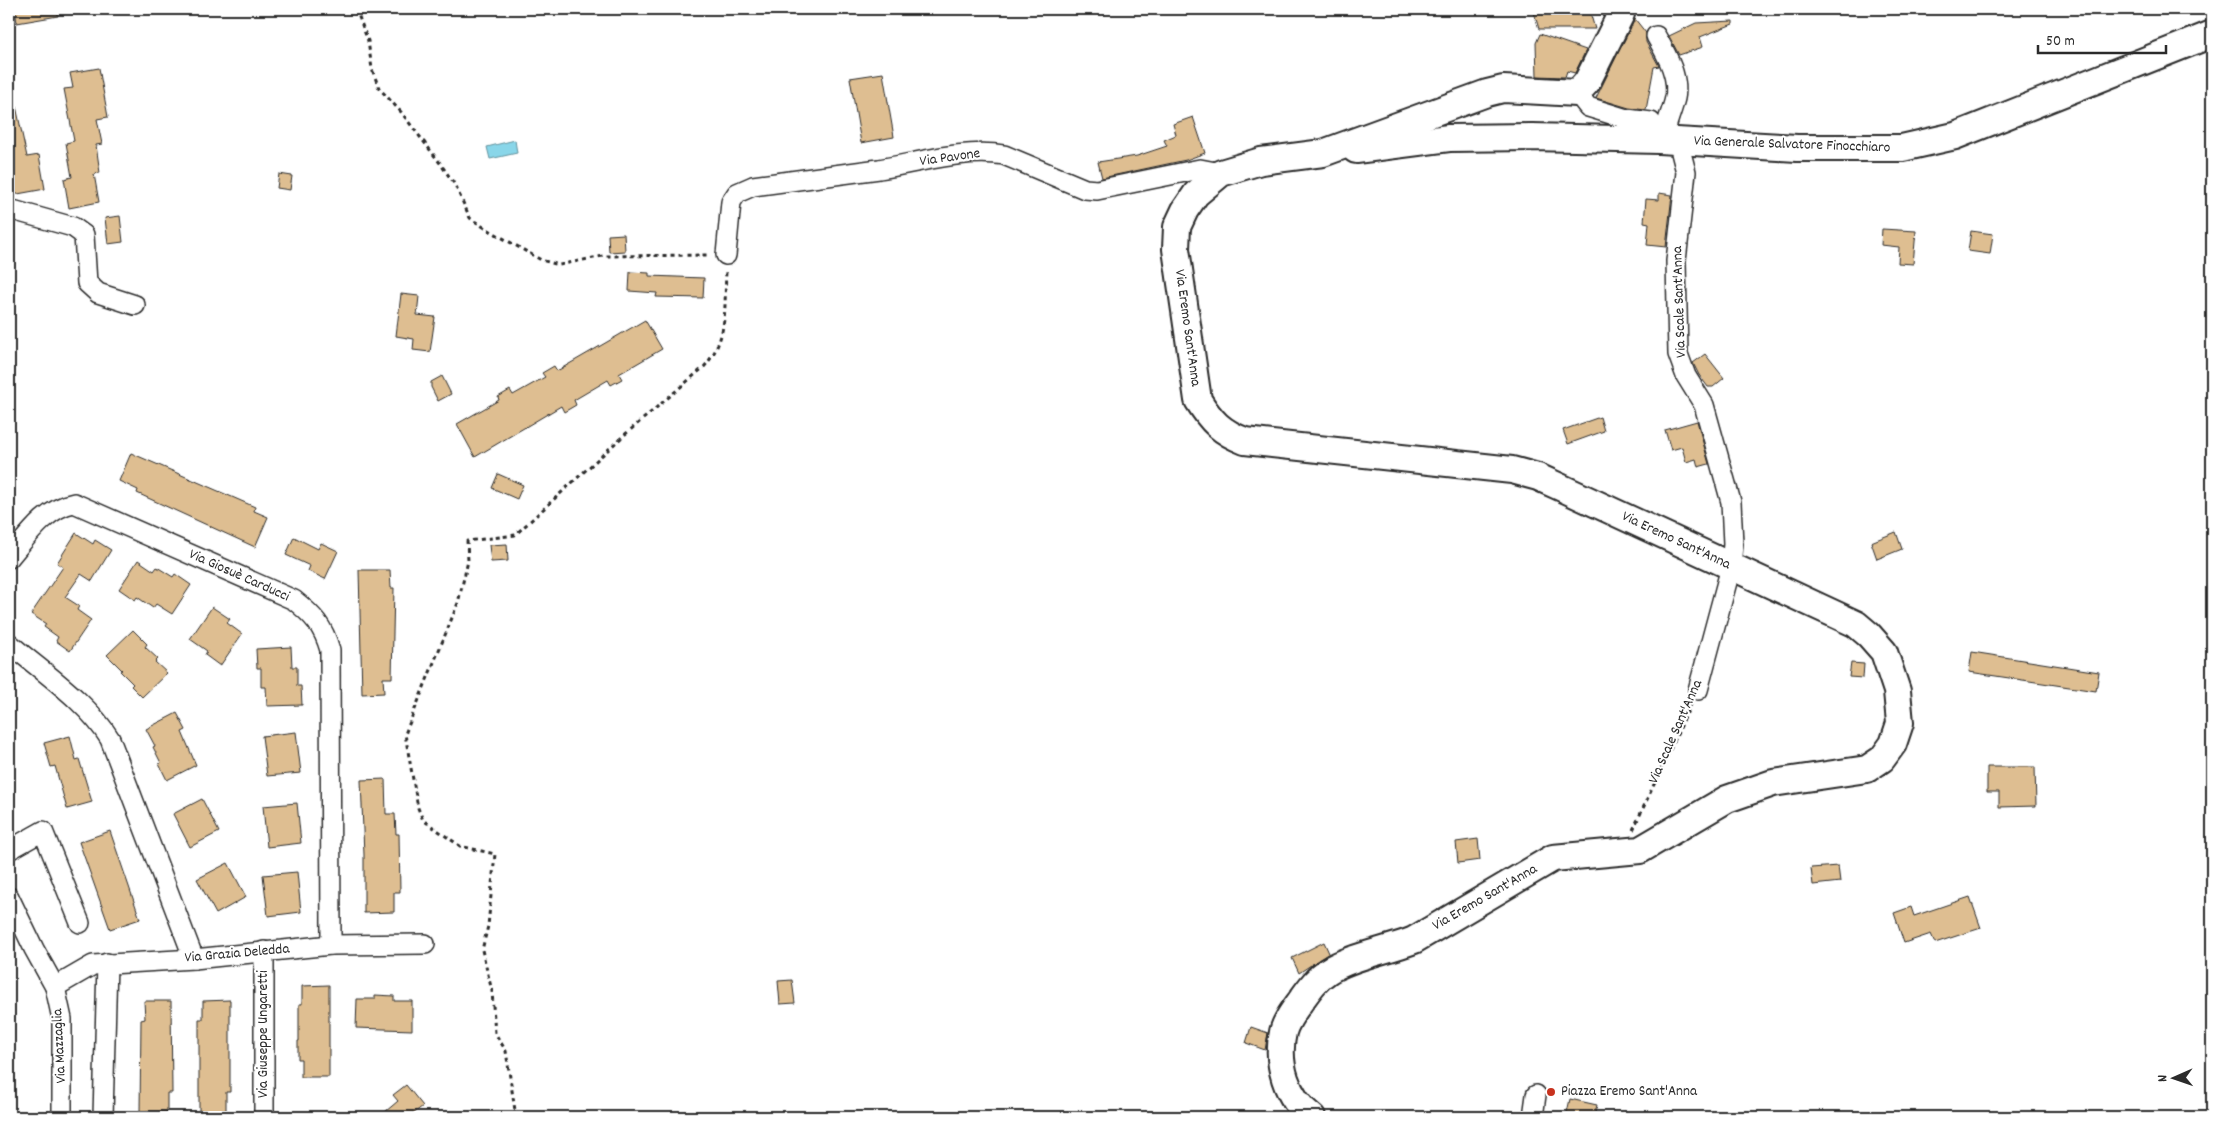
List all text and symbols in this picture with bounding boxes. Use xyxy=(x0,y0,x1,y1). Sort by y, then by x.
scale bar xyxy=(2038,22,2166,54)
text: 50 m xyxy=(2046,31,2075,53)
street label: Via Generale Salvatore Finocchiaro xyxy=(1693,131,1891,159)
street label: Via Pavone xyxy=(918,143,982,173)
street label: Via Scale Sant'Anna xyxy=(1667,245,1693,358)
street label: Via Eremo Sant'Anna xyxy=(1168,268,1206,389)
street label: Via Eremo Sant'Anna xyxy=(1618,506,1735,576)
street label: Via Giosuè Carducci xyxy=(185,544,293,608)
street label: Via Scale Sant'Anna xyxy=(1643,676,1709,788)
street label: Via Eremo Sant'Anna xyxy=(1428,858,1542,937)
street label: Via Grazia Deledda xyxy=(184,938,291,970)
street label: Via Giuseppe Ungaretti xyxy=(253,970,275,1098)
street label: Via Mazzaglia xyxy=(47,1007,73,1084)
north arrow xyxy=(2148,1054,2198,1104)
text: N xyxy=(2153,1074,2173,1082)
place label: Piazza Eremo Sant'Anna xyxy=(1561,1081,1698,1103)
marker: Piazza Eremo Sant'Anna xyxy=(1545,1086,1557,1098)

